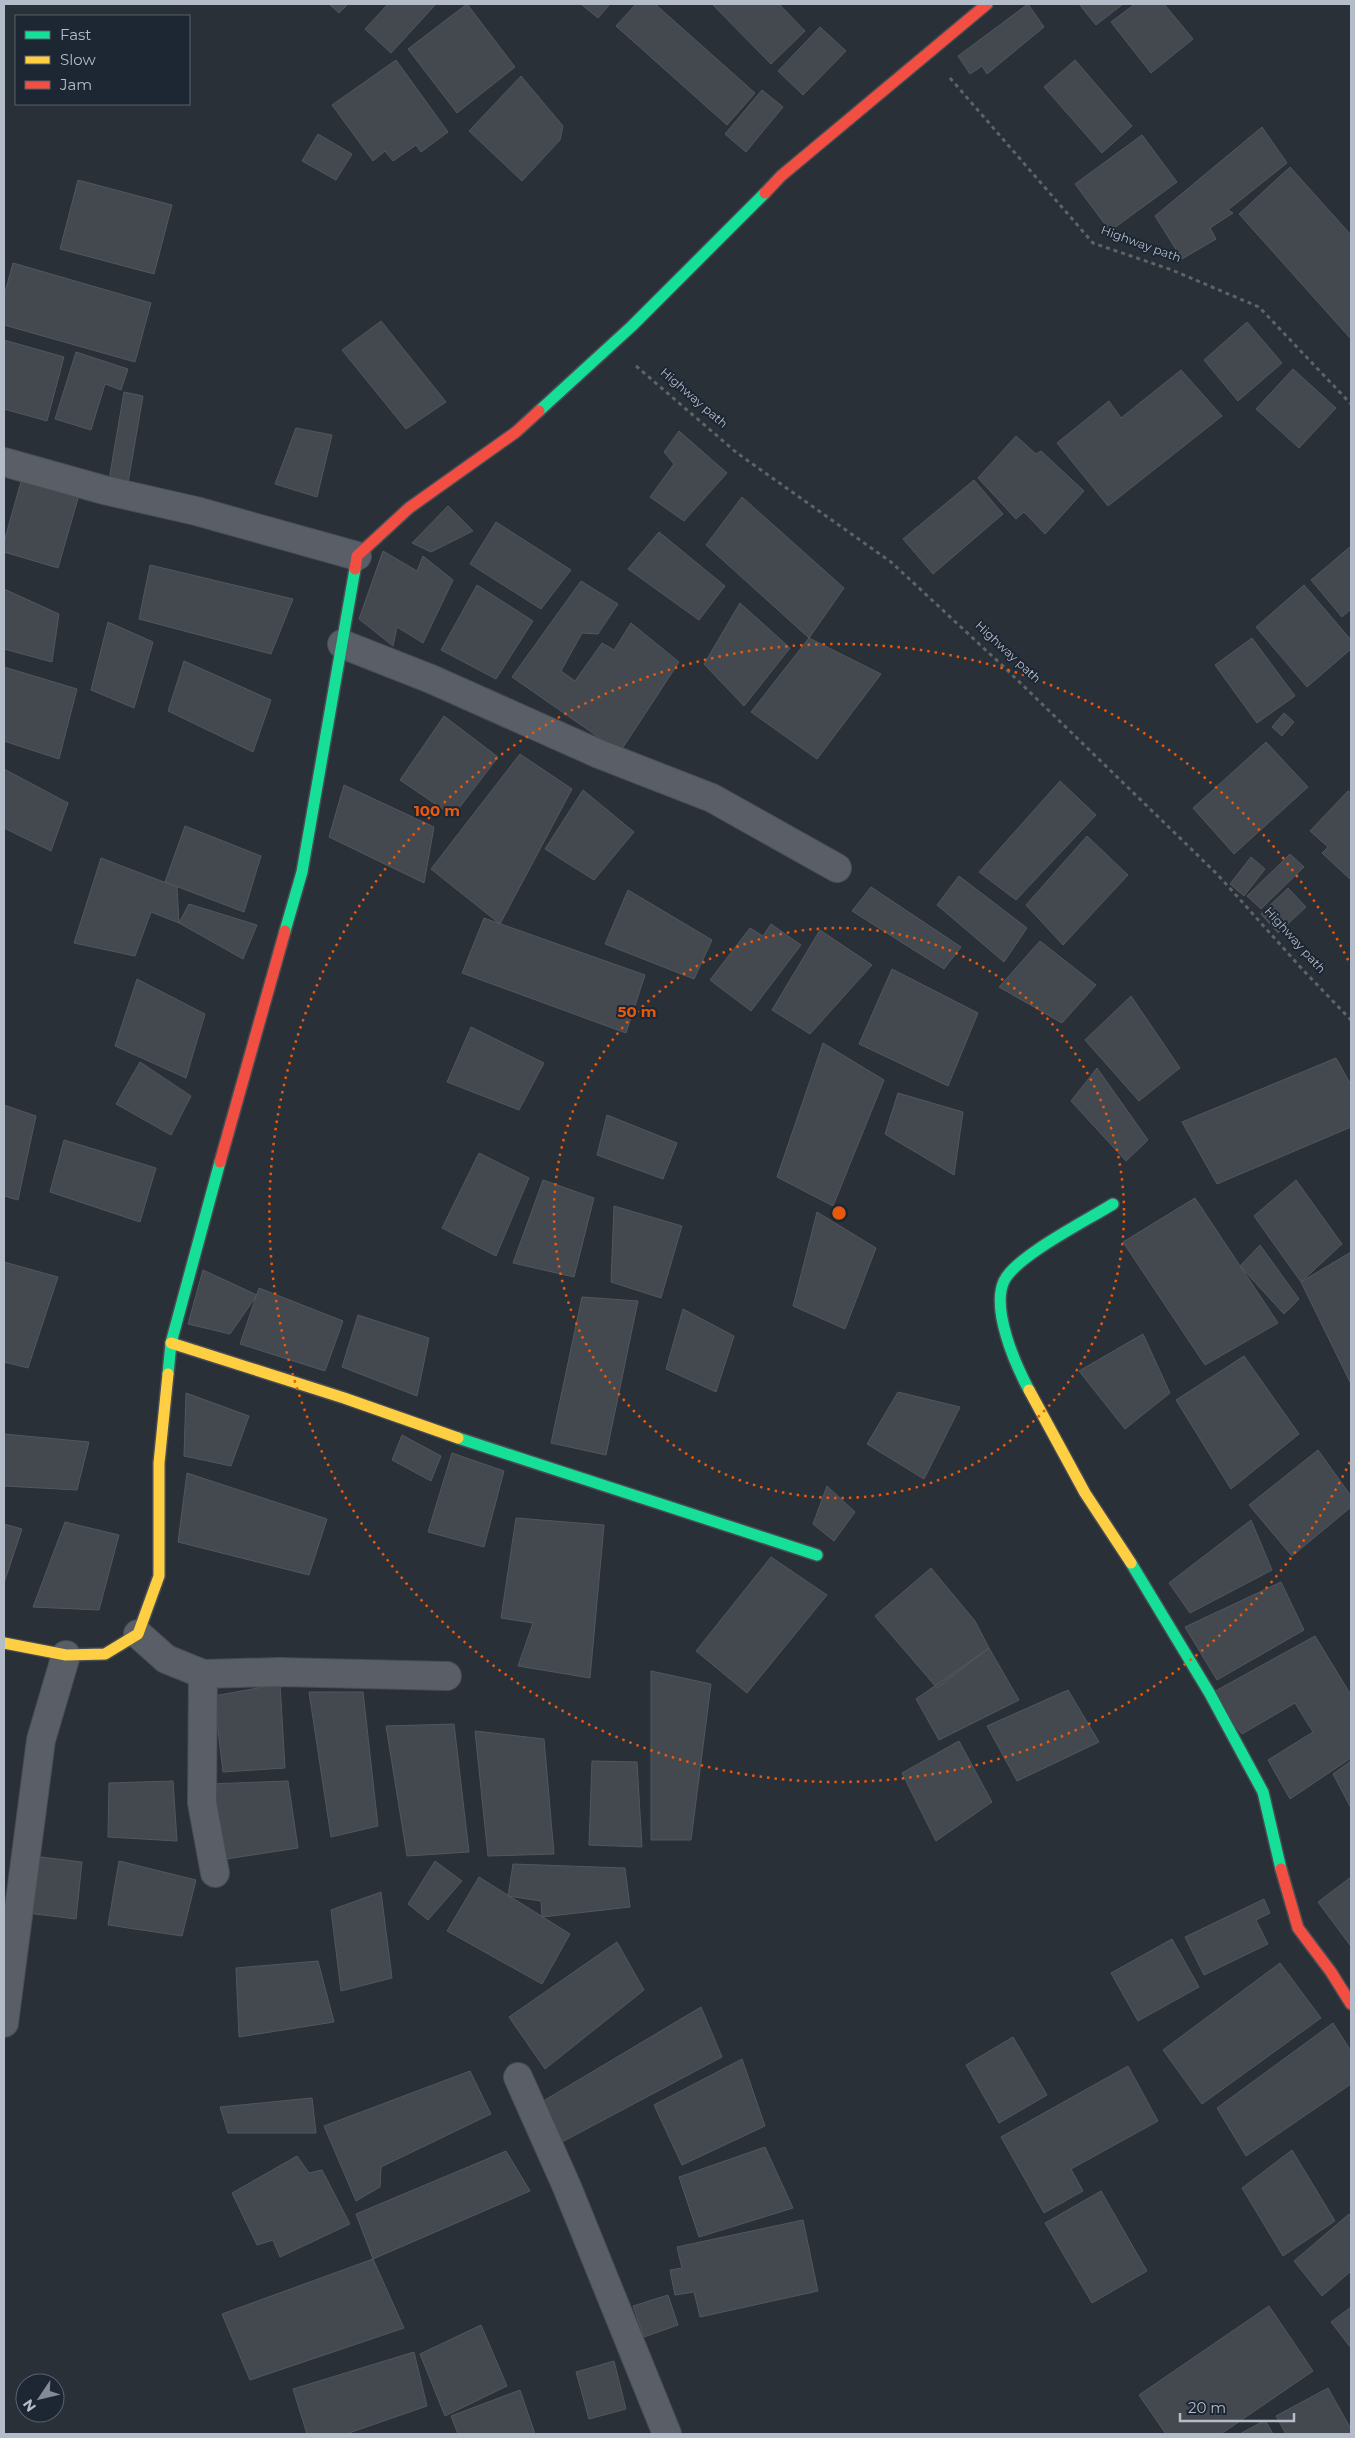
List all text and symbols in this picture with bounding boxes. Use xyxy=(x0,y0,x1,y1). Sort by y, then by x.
legend xyxy=(15,15,190,105)
text: Fast xyxy=(60,25,91,44)
text: Slow xyxy=(60,50,96,69)
text: Jam xyxy=(59,75,92,94)
street label: Highway path xyxy=(1099,222,1183,265)
street label: Highway path xyxy=(658,364,731,431)
street label: Highway path xyxy=(972,617,1044,686)
text: 100 m xyxy=(414,801,460,820)
street label: Highway path xyxy=(1262,903,1329,976)
text: 50 m xyxy=(617,1002,657,1021)
centre of rings xyxy=(830,1204,848,1222)
north arrow xyxy=(15,2373,65,2423)
scale bar xyxy=(1180,2390,1294,2422)
text: N xyxy=(19,2396,40,2415)
text: 20 m xyxy=(1188,2398,1226,2417)

